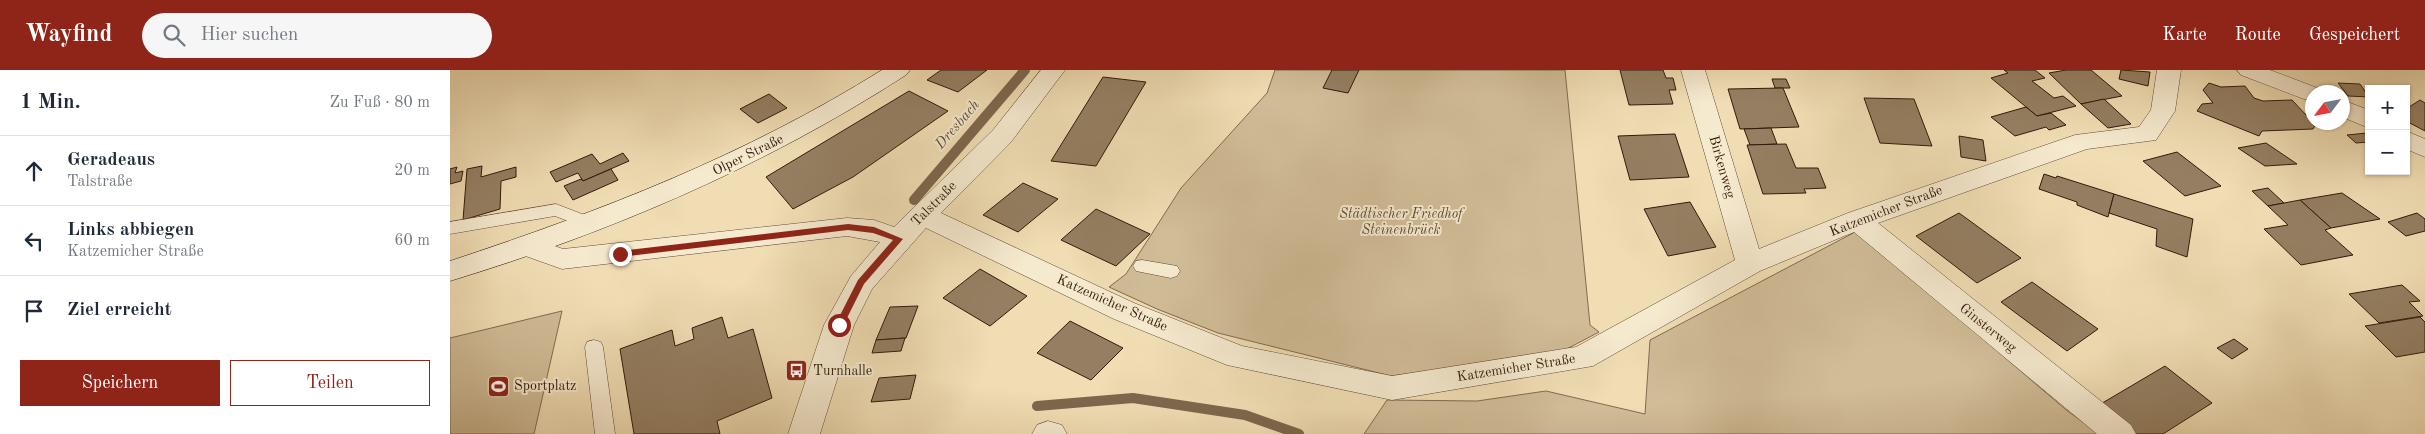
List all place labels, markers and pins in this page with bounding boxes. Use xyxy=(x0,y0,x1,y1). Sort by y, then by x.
bus stop icon: Turnhalle xyxy=(785,359,809,383)
place label: Turnhalle xyxy=(813,364,872,378)
sports icon: Sportplatz xyxy=(486,374,510,398)
place label: Sportplatz xyxy=(514,379,577,393)

